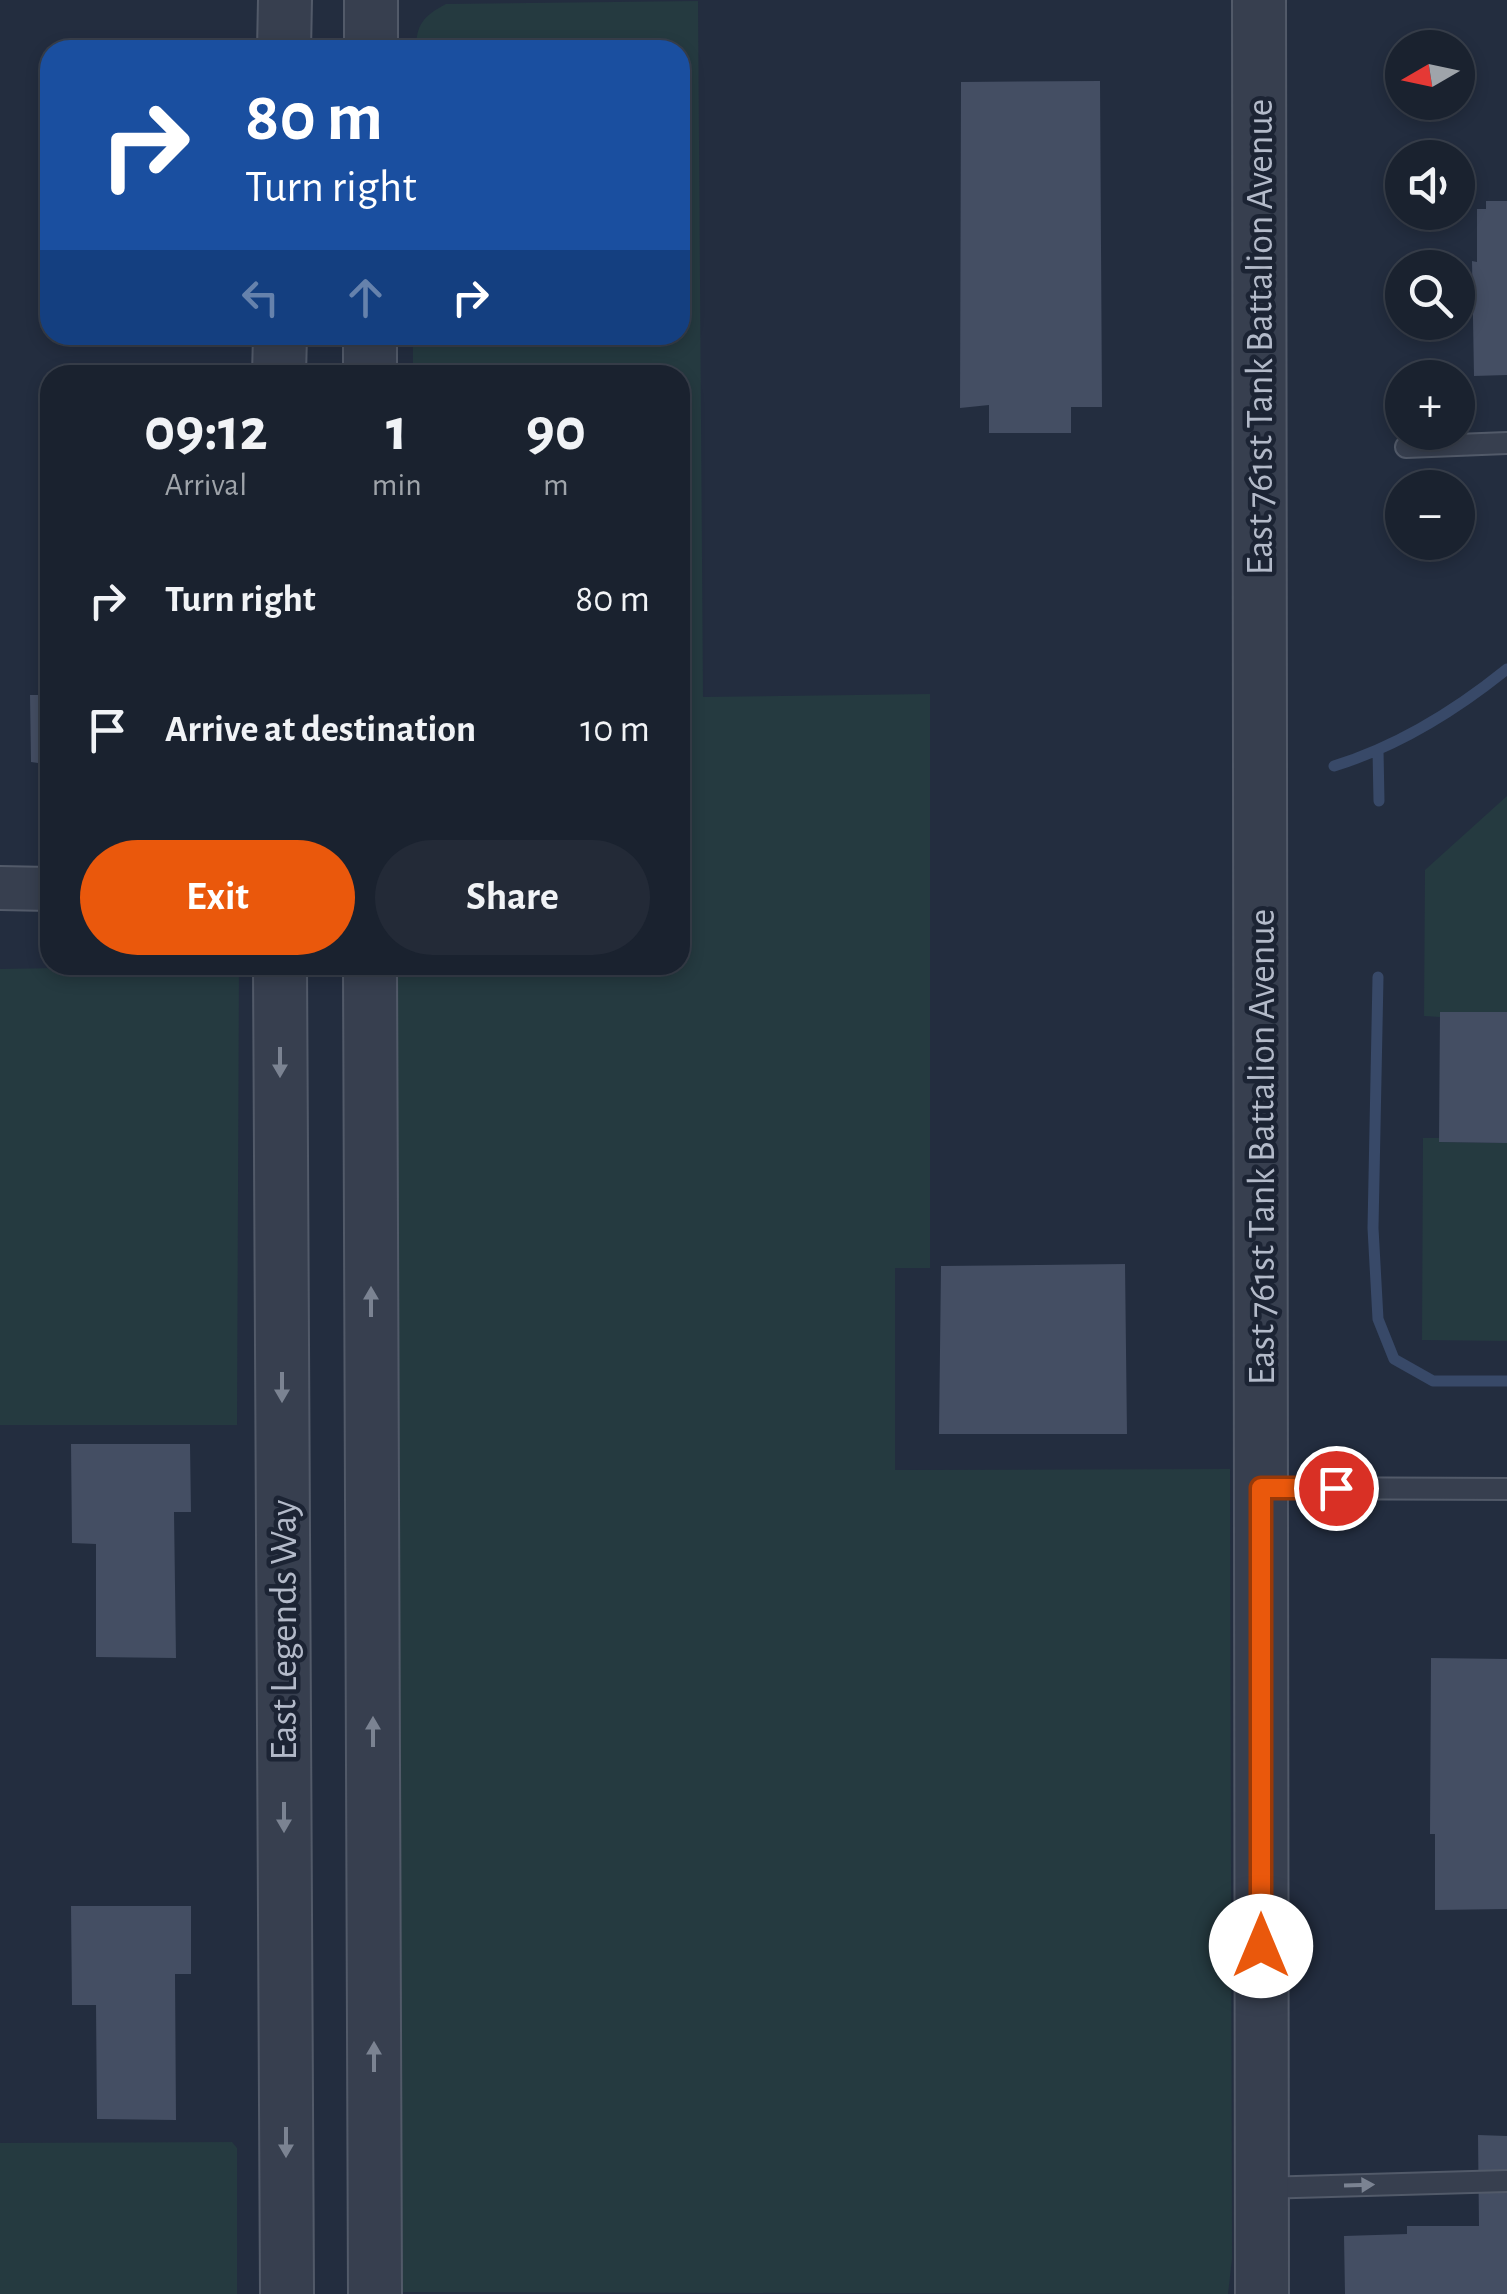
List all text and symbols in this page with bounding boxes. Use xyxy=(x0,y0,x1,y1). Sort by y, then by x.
north arrow xyxy=(1385,30,1475,120)
map controls xyxy=(1385,30,1475,560)
icon: right xyxy=(80,80,210,210)
text: 80 m xyxy=(245,83,383,153)
street label: East 761st Tank Battalion Avenue xyxy=(1242,99,1280,575)
button: sound xyxy=(1385,140,1475,230)
text: Turn right xyxy=(245,165,417,210)
button: search xyxy=(1385,250,1475,340)
icon: left xyxy=(233,270,288,325)
icon: ahead xyxy=(338,270,393,325)
icon: right xyxy=(443,270,498,325)
button: + xyxy=(1385,360,1475,450)
text: 09:12 xyxy=(144,401,268,461)
text: 1 xyxy=(386,401,408,461)
text: 90 xyxy=(526,401,586,461)
text: Arrival xyxy=(165,469,247,501)
text: min xyxy=(372,469,422,501)
text: m xyxy=(543,469,569,501)
button: − xyxy=(1385,470,1475,560)
icon: right xyxy=(80,573,135,628)
text: Turn right xyxy=(165,581,315,619)
text: 80 m xyxy=(575,581,650,619)
icon: arrive xyxy=(80,703,135,758)
text: Arrive at destination xyxy=(165,711,476,749)
text: 10 m xyxy=(580,711,650,749)
button: Exit xyxy=(80,840,355,955)
button: Share xyxy=(375,840,650,955)
street label: East 761st Tank Battalion Avenue xyxy=(1244,909,1282,1385)
one-way arrow xyxy=(272,1047,288,1079)
one-way arrow xyxy=(363,1285,379,1317)
one-way arrow xyxy=(274,1372,290,1404)
pin xyxy=(1294,1446,1379,1531)
icon: arrive xyxy=(1309,1461,1364,1516)
street label: East Legends Way xyxy=(266,1500,304,1760)
one-way arrow xyxy=(365,1715,381,1747)
one-way arrow xyxy=(276,1802,292,1834)
position arrow xyxy=(1209,1894,1313,1998)
one-way arrow xyxy=(366,2040,382,2072)
one-way arrow xyxy=(278,2127,294,2159)
one-way arrow xyxy=(1343,2177,1375,2193)

